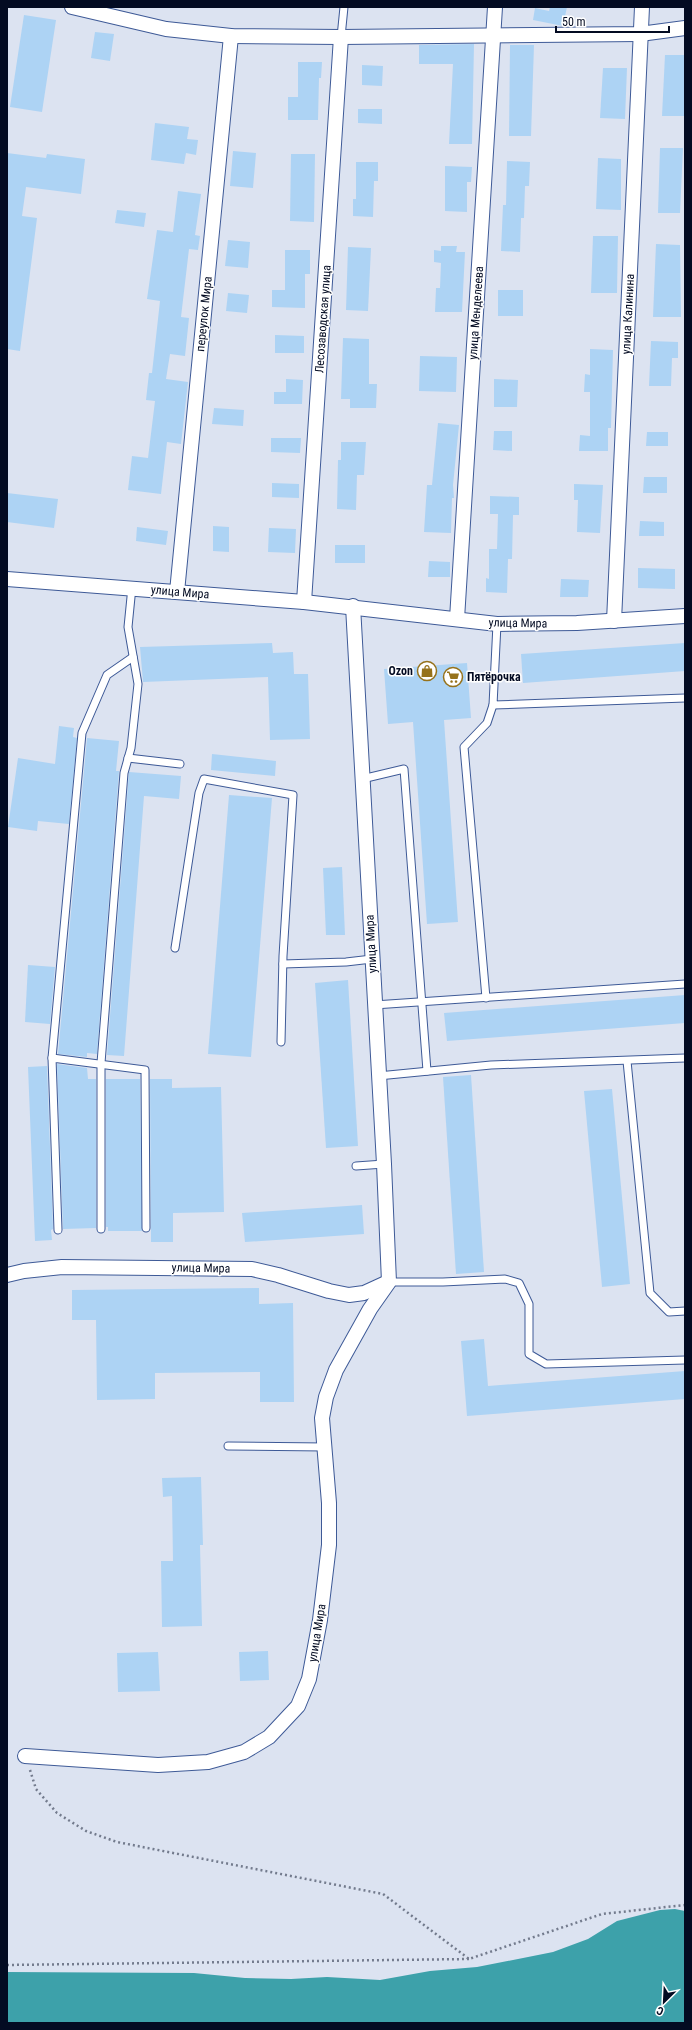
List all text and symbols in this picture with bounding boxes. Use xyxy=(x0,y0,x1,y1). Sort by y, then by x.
scale bar xyxy=(556,8,669,34)
text: 50 m xyxy=(562,15,586,29)
street label: Лесозаводская улица xyxy=(312,264,334,374)
street label: улица Менделеева xyxy=(466,265,486,360)
street label: улица Калинина xyxy=(619,273,637,355)
street label: переулок Мира xyxy=(193,275,215,352)
street label: улица Мира xyxy=(150,582,210,602)
street label: улица Мира xyxy=(489,615,548,631)
shop icon: Ozon xyxy=(416,660,438,682)
place label: Ozon xyxy=(389,664,413,678)
supermarket icon: Пятёрочка xyxy=(442,666,464,688)
place label: Пятёрочка xyxy=(467,670,521,684)
street label: улица Мира xyxy=(362,914,380,974)
street label: улица Мира xyxy=(172,1260,231,1276)
street label: улица Мира xyxy=(305,1603,329,1663)
north arrow xyxy=(644,1982,684,2022)
text: С xyxy=(655,2003,666,2018)

